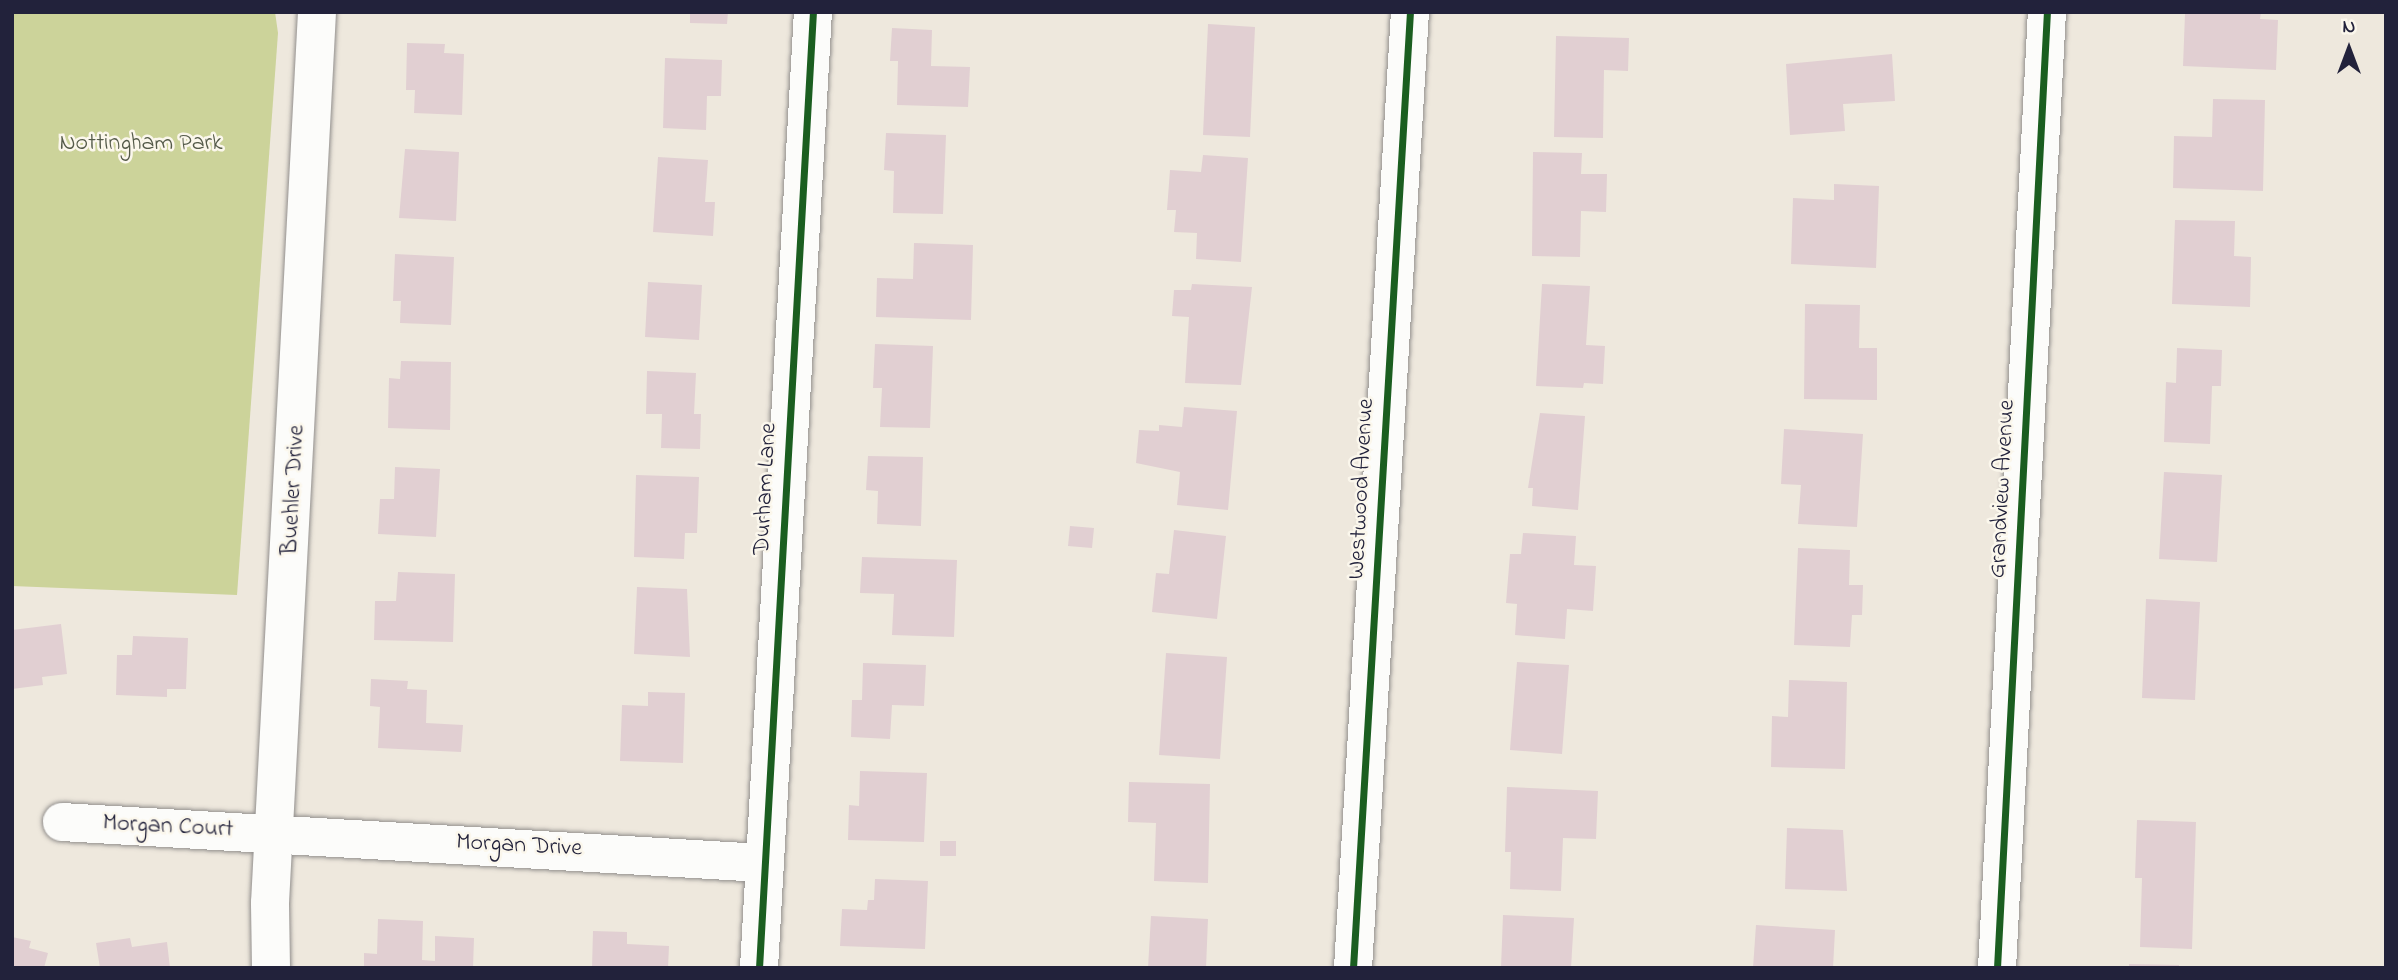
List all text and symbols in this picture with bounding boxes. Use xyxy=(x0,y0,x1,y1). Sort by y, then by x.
north arrow xyxy=(2314,14,2384,84)
text: N xyxy=(2343,14,2355,41)
park label: Nottingham Park xyxy=(59,130,223,158)
street label: Westwood Avenue xyxy=(1343,398,1381,580)
street label: Grandview Avenue xyxy=(1984,399,2022,579)
street label: Durham Lane xyxy=(748,422,784,556)
street label: Buehler Drive xyxy=(276,424,312,556)
street label: Morgan Court xyxy=(102,809,234,845)
street label: Morgan Drive xyxy=(455,828,583,864)

